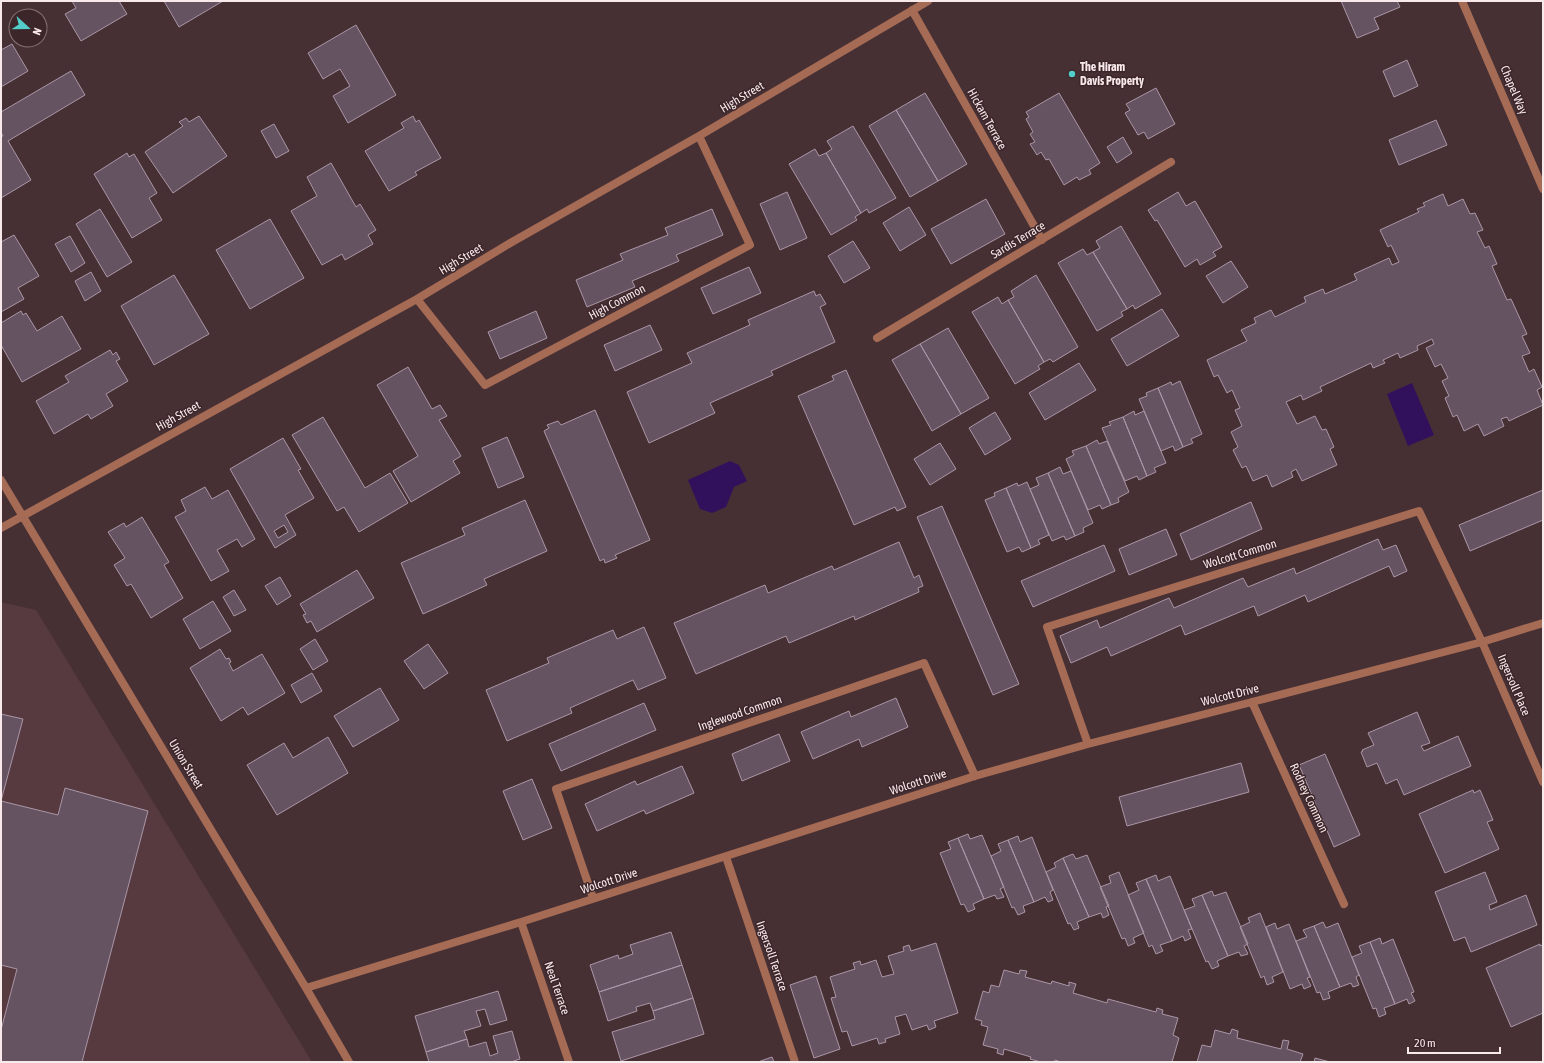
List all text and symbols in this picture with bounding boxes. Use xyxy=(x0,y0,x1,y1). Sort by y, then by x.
north arrow xyxy=(8,8,48,48)
text: N xyxy=(31,26,44,37)
place label: The Hiram Davis Property xyxy=(1080,60,1144,88)
street label: Chapel Way xyxy=(1497,64,1531,117)
marker: The Hiram Davis Property xyxy=(1067,69,1077,79)
street label: High Street xyxy=(718,78,767,116)
street label: Hickam Terrace xyxy=(964,86,1010,152)
street label: Sardis Terrace xyxy=(988,218,1048,262)
street label: High Street xyxy=(437,240,486,278)
street label: High Common xyxy=(586,281,648,323)
street label: High Street xyxy=(153,398,203,434)
street label: Wolcott Common xyxy=(1202,536,1278,572)
street label: Ingersoll Place xyxy=(1495,652,1533,718)
street label: Wolcott Drive xyxy=(1200,681,1260,709)
street label: Inglewood Common xyxy=(696,692,784,734)
street label: Union Street xyxy=(166,737,206,792)
street label: Rodney Common xyxy=(1287,761,1331,835)
street label: Wolcott Drive xyxy=(888,766,948,798)
street label: Wolcott Drive xyxy=(579,865,639,897)
street label: Ingersoll Terrace xyxy=(754,919,790,993)
street label: Neal Terrace xyxy=(541,960,573,1016)
scale bar xyxy=(1408,1029,1500,1055)
text: 20 m xyxy=(1414,1036,1436,1050)

